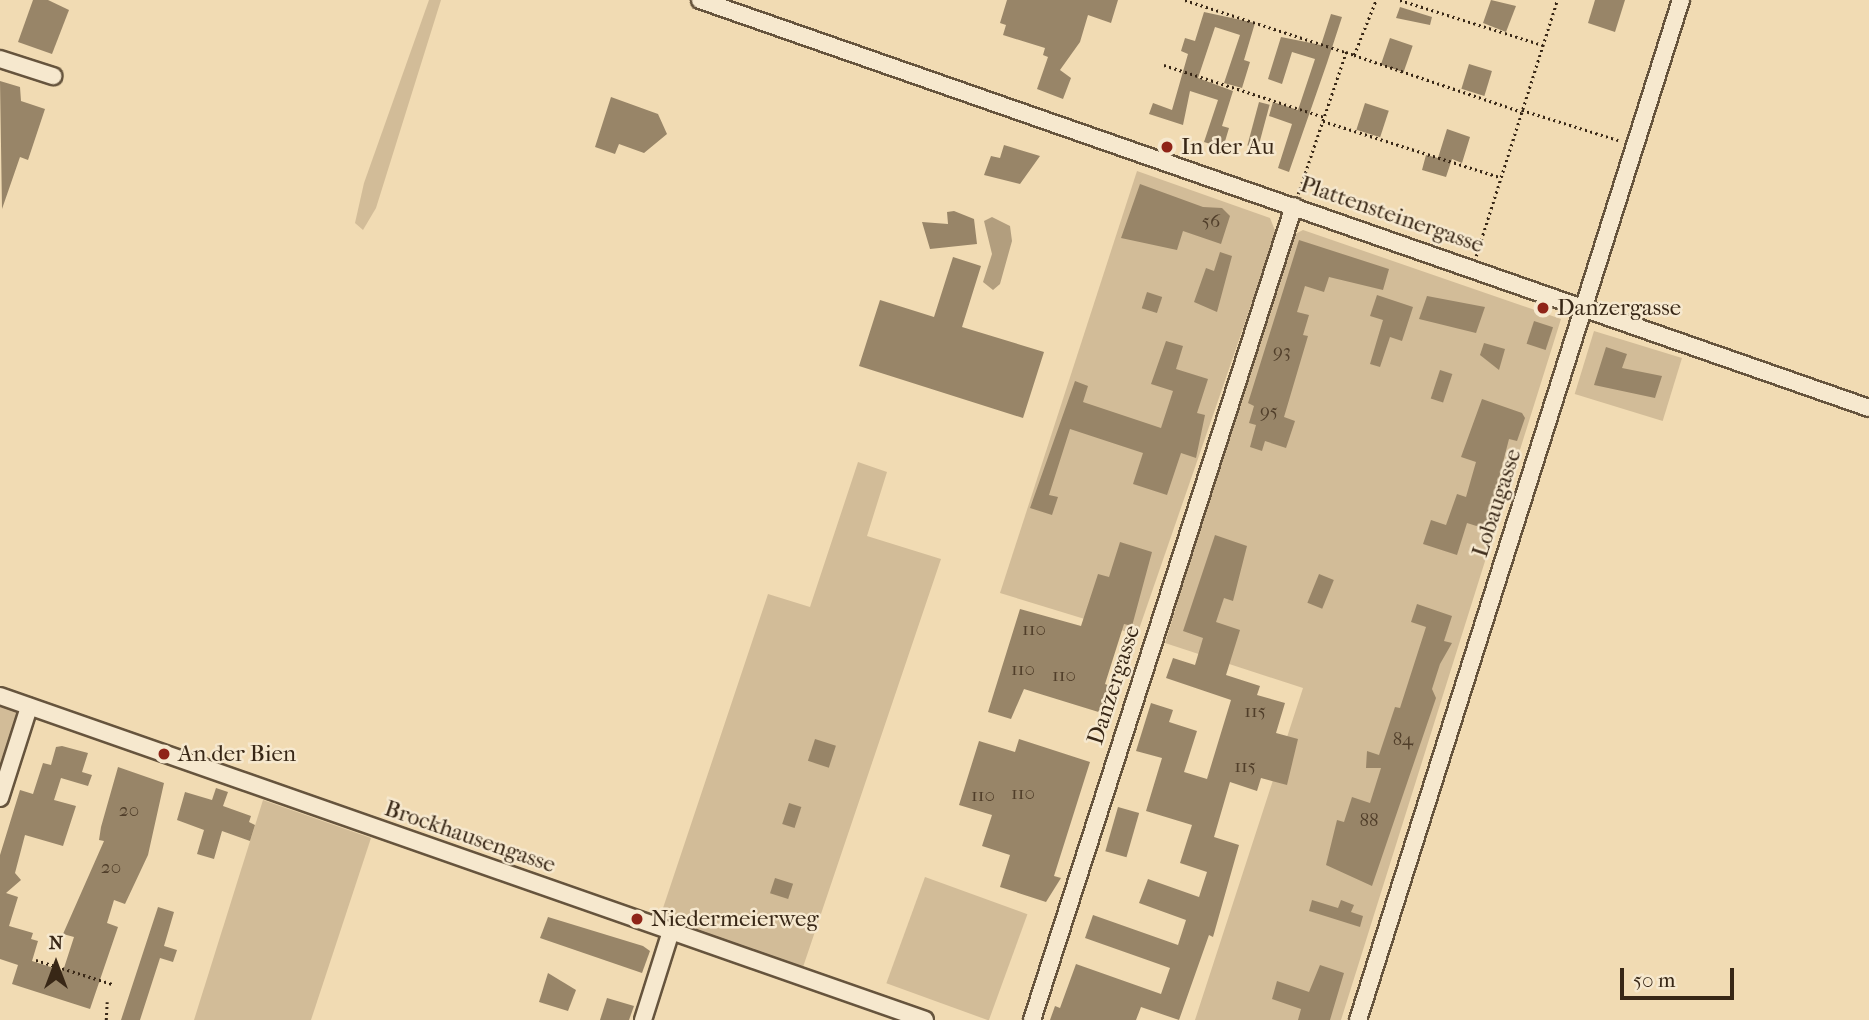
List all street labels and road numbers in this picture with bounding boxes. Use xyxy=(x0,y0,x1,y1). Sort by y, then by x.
street label: Plattensteinergasse xyxy=(1297,171,1487,259)
street label: Lobaugasse xyxy=(1466,445,1528,561)
street label: Danzergasse xyxy=(1082,622,1146,748)
street label: Brockhausengasse xyxy=(381,795,559,879)

